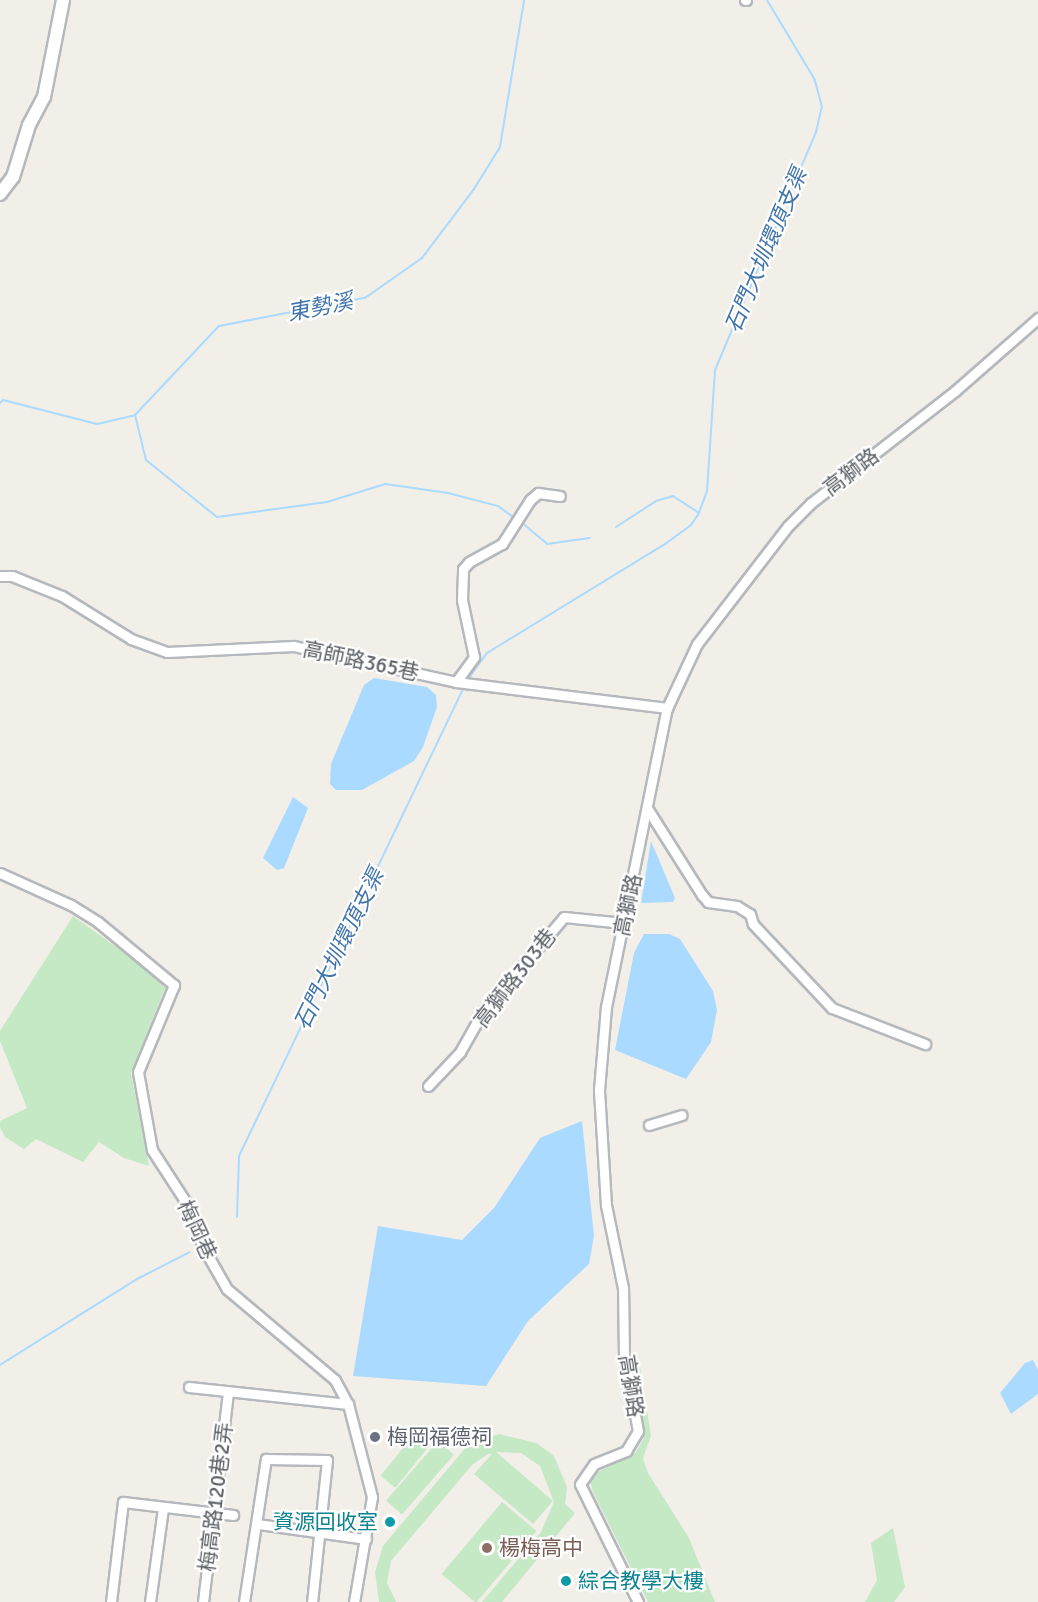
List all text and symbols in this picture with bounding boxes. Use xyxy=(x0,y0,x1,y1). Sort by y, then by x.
water label: 石門大圳環頂支渠 xyxy=(719,164,813,336)
water label: 東勢溪 xyxy=(285,288,355,326)
street label: 高獅路 xyxy=(818,443,884,501)
street label: 高師路365巷 xyxy=(301,636,421,686)
water label: 石門大圳環頂支渠 xyxy=(289,864,389,1034)
street label: 高獅路 xyxy=(609,872,647,938)
street label: 高獅路303巷 xyxy=(469,924,561,1032)
street label: 梅岡巷 xyxy=(172,1196,222,1264)
street label: 高獅路 xyxy=(614,1353,648,1419)
street label: 梅高路120巷2弄 xyxy=(194,1421,238,1573)
place label: 梅岡福德祠 xyxy=(387,1424,492,1450)
marker: 梅岡福德祠 xyxy=(368,1430,382,1444)
place label: 資源回收室 xyxy=(273,1509,378,1535)
marker: 資源回收室 xyxy=(383,1515,397,1529)
place label: 楊梅高中 xyxy=(499,1535,583,1561)
marker: 楊梅高中 xyxy=(480,1541,494,1555)
place label: 綜合教學大樓 xyxy=(578,1568,704,1594)
marker: 綜合教學大樓 xyxy=(559,1574,573,1588)

